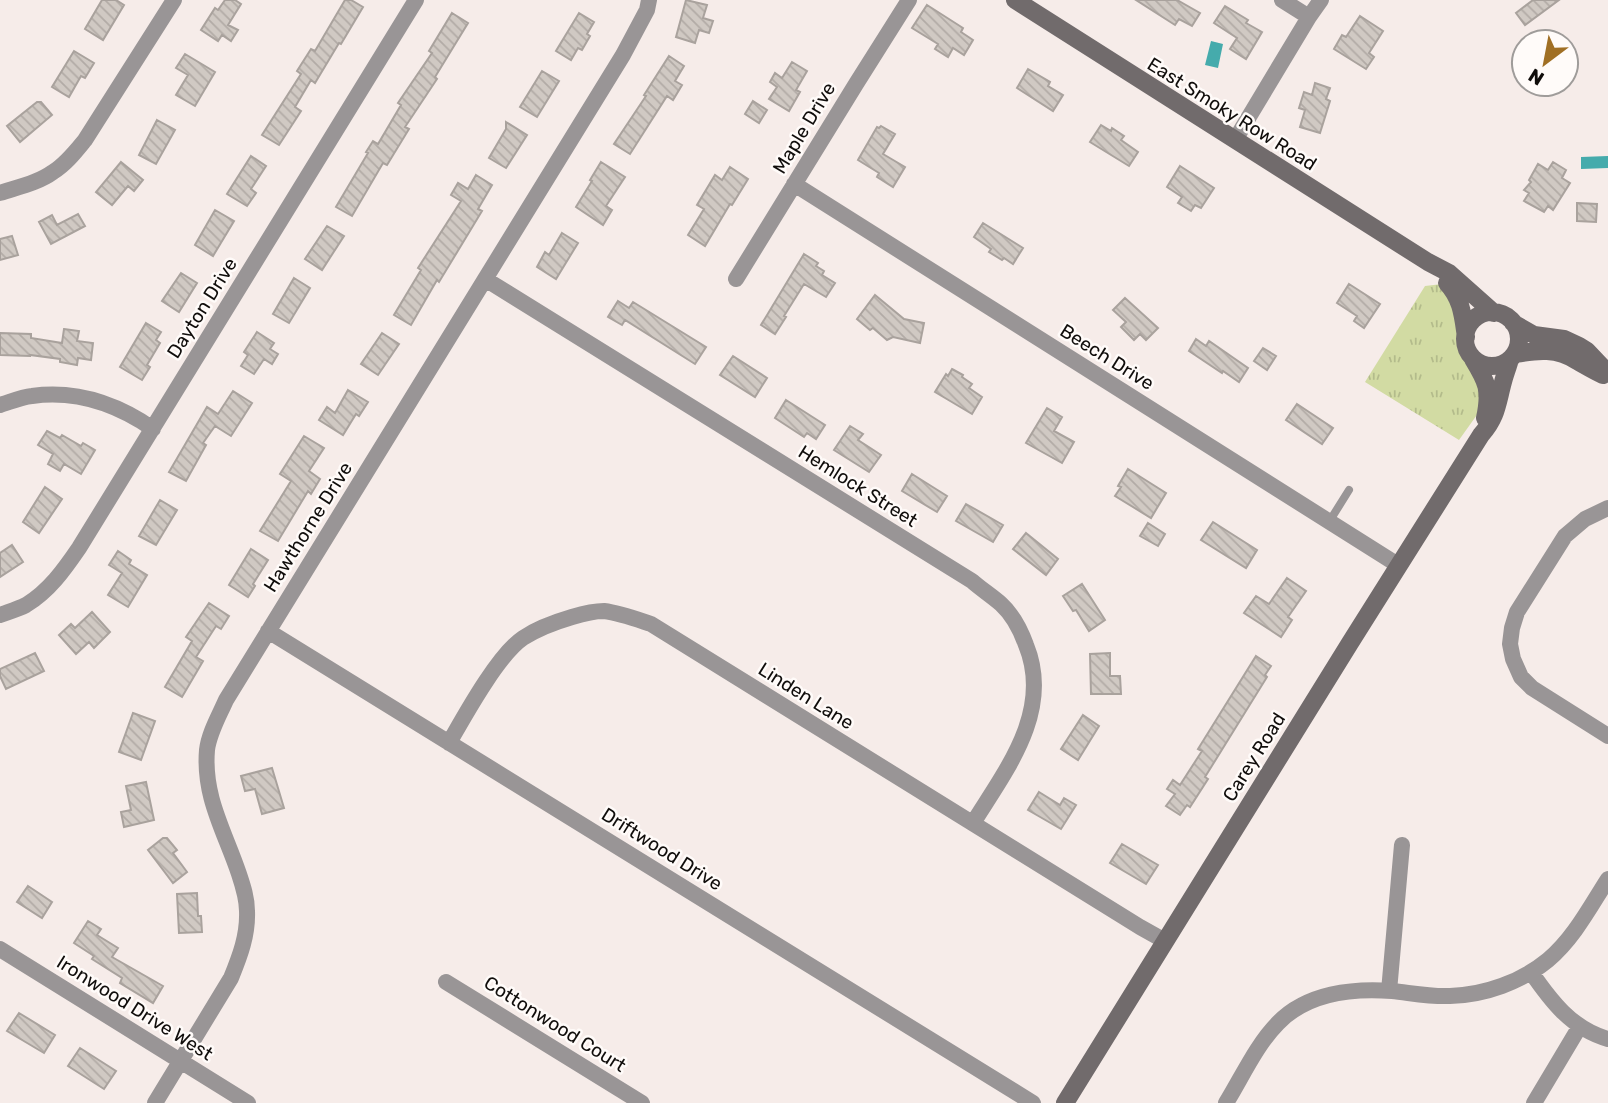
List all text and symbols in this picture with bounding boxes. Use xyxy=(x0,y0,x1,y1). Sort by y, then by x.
north arrow xyxy=(1510,28,1580,98)
street label: East Smoky Row Road xyxy=(1143,53,1321,175)
text: N xyxy=(1524,64,1548,90)
street label: Maple Drive xyxy=(768,78,840,178)
street label: Dayton Drive xyxy=(162,254,242,362)
street label: Beech Drive xyxy=(1056,319,1158,395)
street label: Hemlock Street xyxy=(794,440,922,532)
street label: Hawthorne Drive xyxy=(259,458,357,596)
street label: Linden Lane xyxy=(754,658,858,734)
street label: Carey Road xyxy=(1218,708,1290,806)
street label: Driftwood Drive xyxy=(597,803,727,895)
street label: Ironwood Drive West xyxy=(53,951,218,1066)
street label: Cottonwood Court xyxy=(480,971,631,1077)

